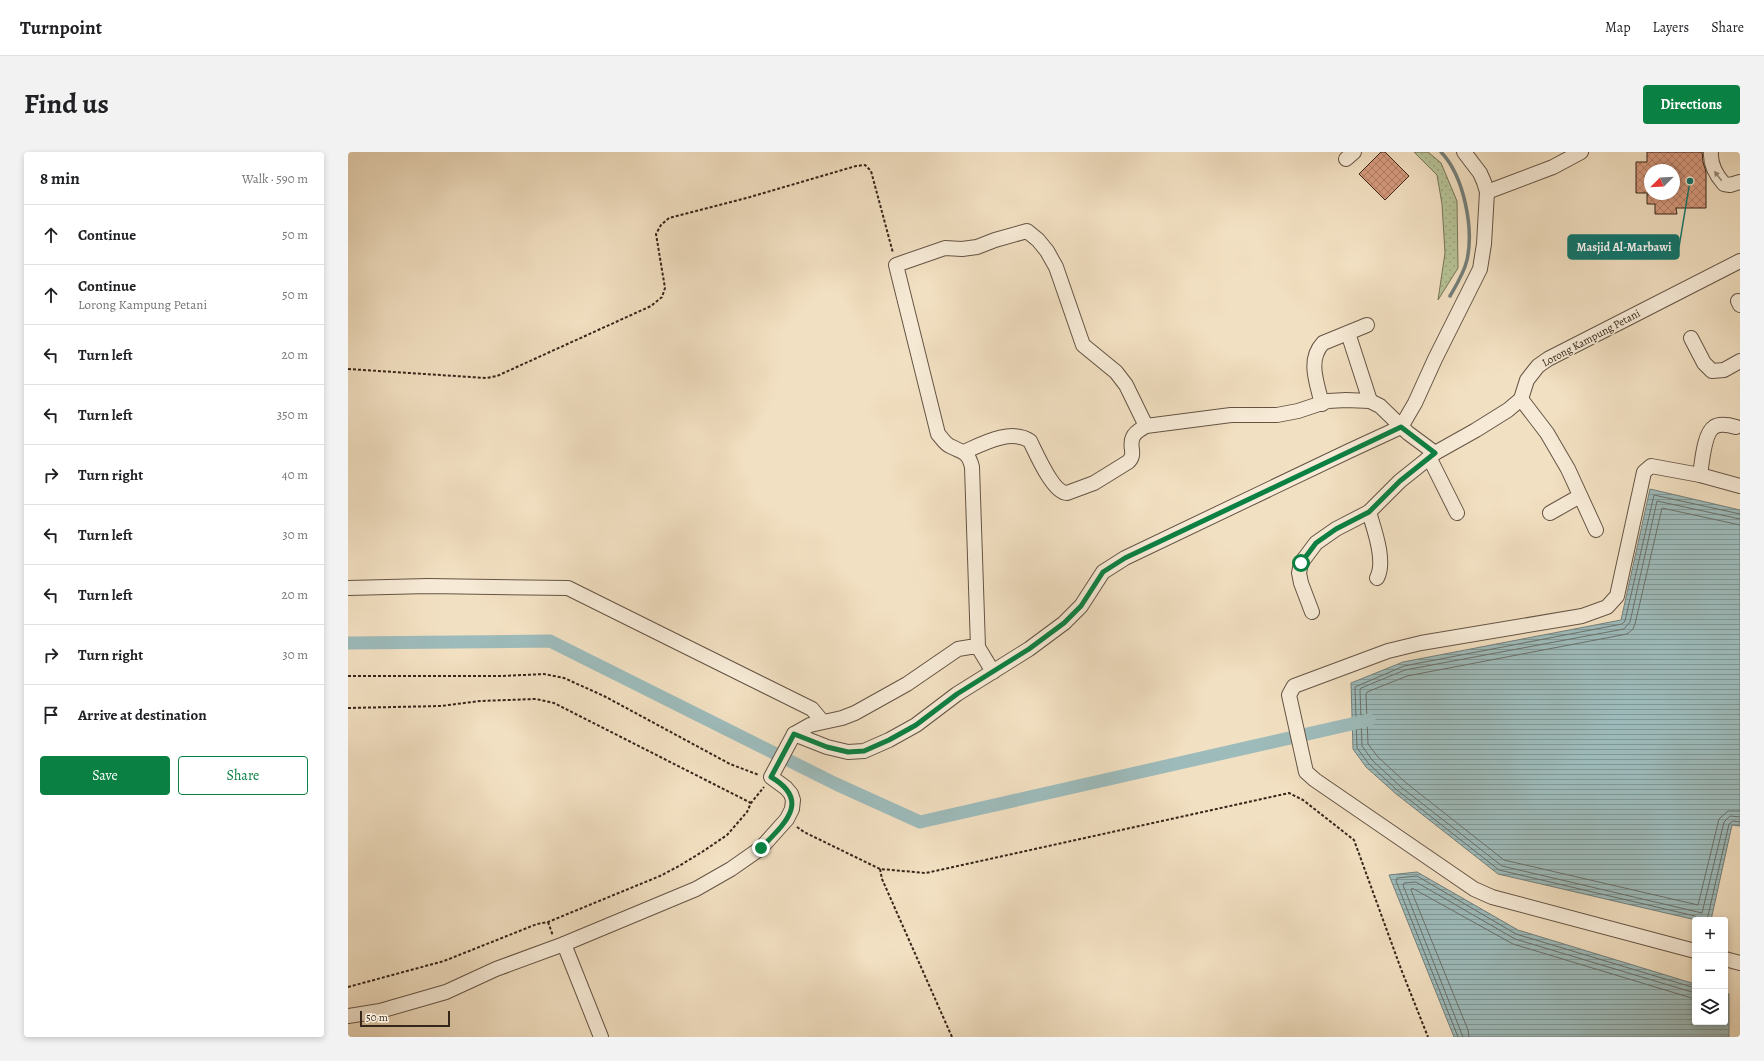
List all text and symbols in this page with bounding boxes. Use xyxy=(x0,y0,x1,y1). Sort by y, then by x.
text: Turnpoint xyxy=(20,15,102,41)
text: Map xyxy=(1605,18,1631,37)
text: Layers xyxy=(1653,18,1689,37)
text: Share xyxy=(1711,18,1744,37)
text: Find us xyxy=(24,85,109,123)
button: Directions xyxy=(1643,85,1740,124)
north arrow xyxy=(1644,164,1680,200)
text: 8 min xyxy=(40,167,80,190)
text: Walk · 590 m xyxy=(242,170,308,187)
one-way arrow xyxy=(1714,171,1722,182)
icon: ahead xyxy=(40,224,62,246)
text: Continue xyxy=(78,225,136,245)
text: 50 m xyxy=(282,226,308,243)
callout: Masjid Al-Marbawi xyxy=(1568,235,1679,259)
text: Masjid Al-Marbawi xyxy=(1576,239,1672,255)
text: Continue xyxy=(78,276,136,296)
icon: ahead xyxy=(40,284,62,306)
text: 50 m xyxy=(282,286,308,303)
text: Lorong Kampung Petani xyxy=(78,296,207,313)
street label: Lorong Kampung Petani xyxy=(1539,306,1643,370)
icon: left xyxy=(40,344,62,366)
text: Turn left xyxy=(78,345,133,365)
text: 20 m xyxy=(282,346,308,363)
icon: left xyxy=(40,404,62,426)
text: Turn left xyxy=(78,405,133,425)
text: 350 m xyxy=(277,406,308,423)
icon: right xyxy=(40,464,62,486)
text: Turn right xyxy=(78,465,143,485)
text: 40 m xyxy=(282,466,308,483)
icon: left xyxy=(40,524,62,546)
text: Turn left xyxy=(78,525,133,545)
text: 30 m xyxy=(282,526,308,543)
route start xyxy=(1292,554,1310,572)
icon: left xyxy=(40,584,62,606)
text: Turn left xyxy=(78,585,133,605)
text: 20 m xyxy=(282,586,308,603)
icon: right xyxy=(40,644,62,666)
text: Turn right xyxy=(78,645,143,665)
text: 30 m xyxy=(282,646,308,663)
icon: arrive xyxy=(40,704,62,726)
text: Arrive at destination xyxy=(78,705,207,725)
button: Save xyxy=(40,756,170,795)
button: Share xyxy=(178,756,308,795)
route end xyxy=(752,839,770,857)
map controls xyxy=(1692,917,1728,1025)
button: + xyxy=(1692,917,1728,953)
button: − xyxy=(1692,953,1728,989)
button: layers xyxy=(1692,989,1728,1025)
scale bar xyxy=(360,1009,450,1028)
text: 50 m xyxy=(366,1010,388,1025)

